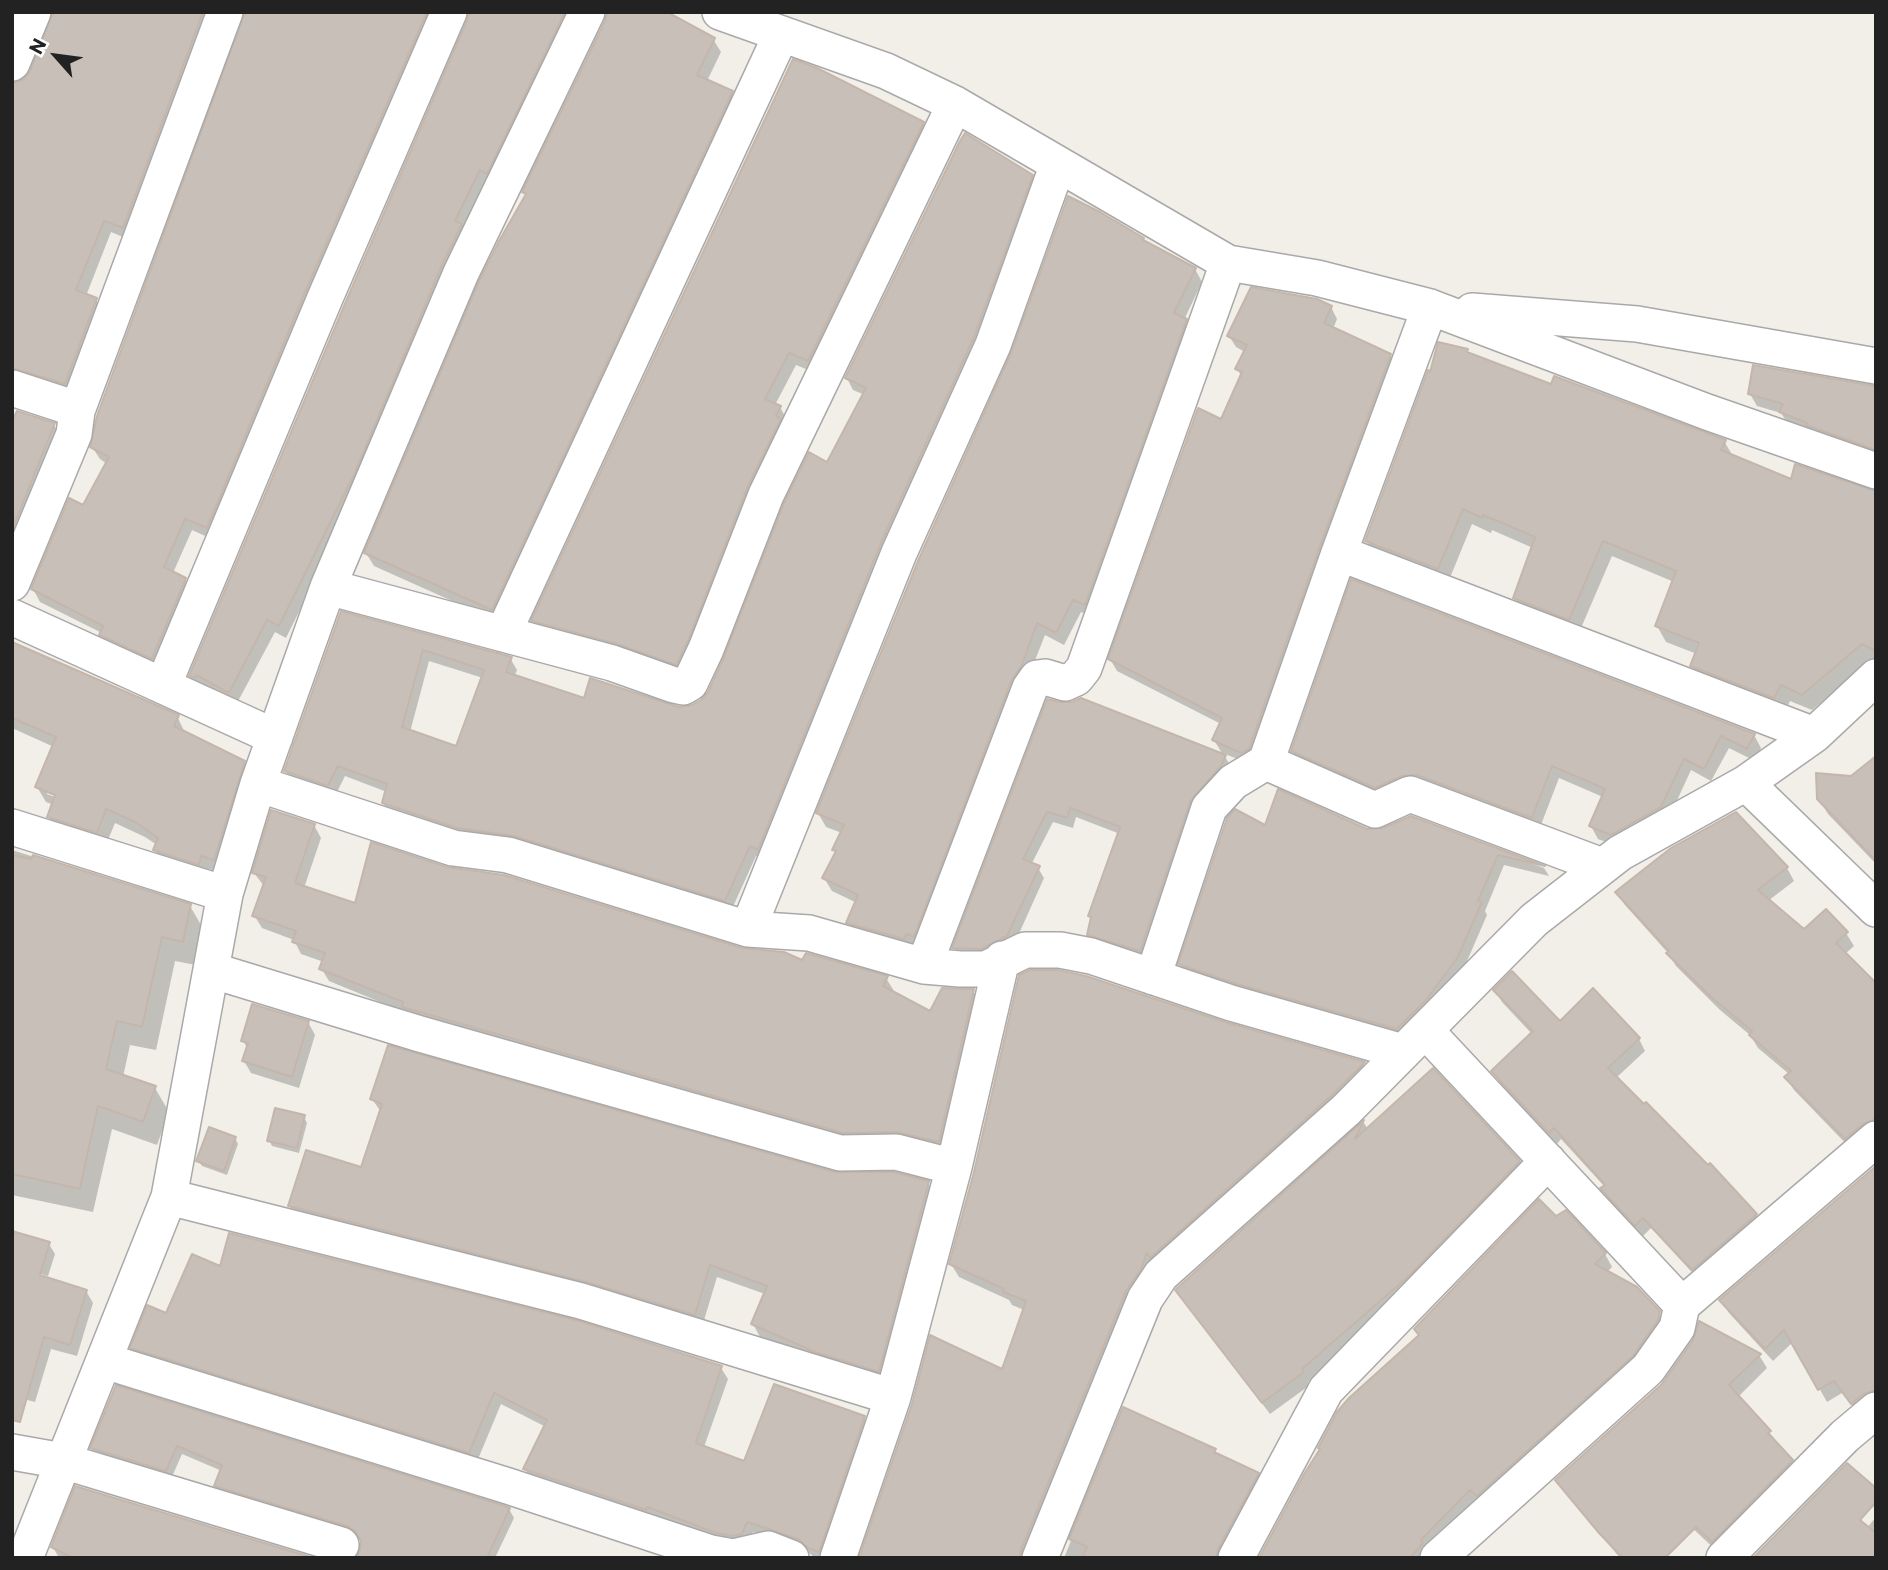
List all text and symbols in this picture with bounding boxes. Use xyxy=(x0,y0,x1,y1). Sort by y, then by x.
north arrow xyxy=(21,21,91,91)
text: N xyxy=(24,34,51,58)

